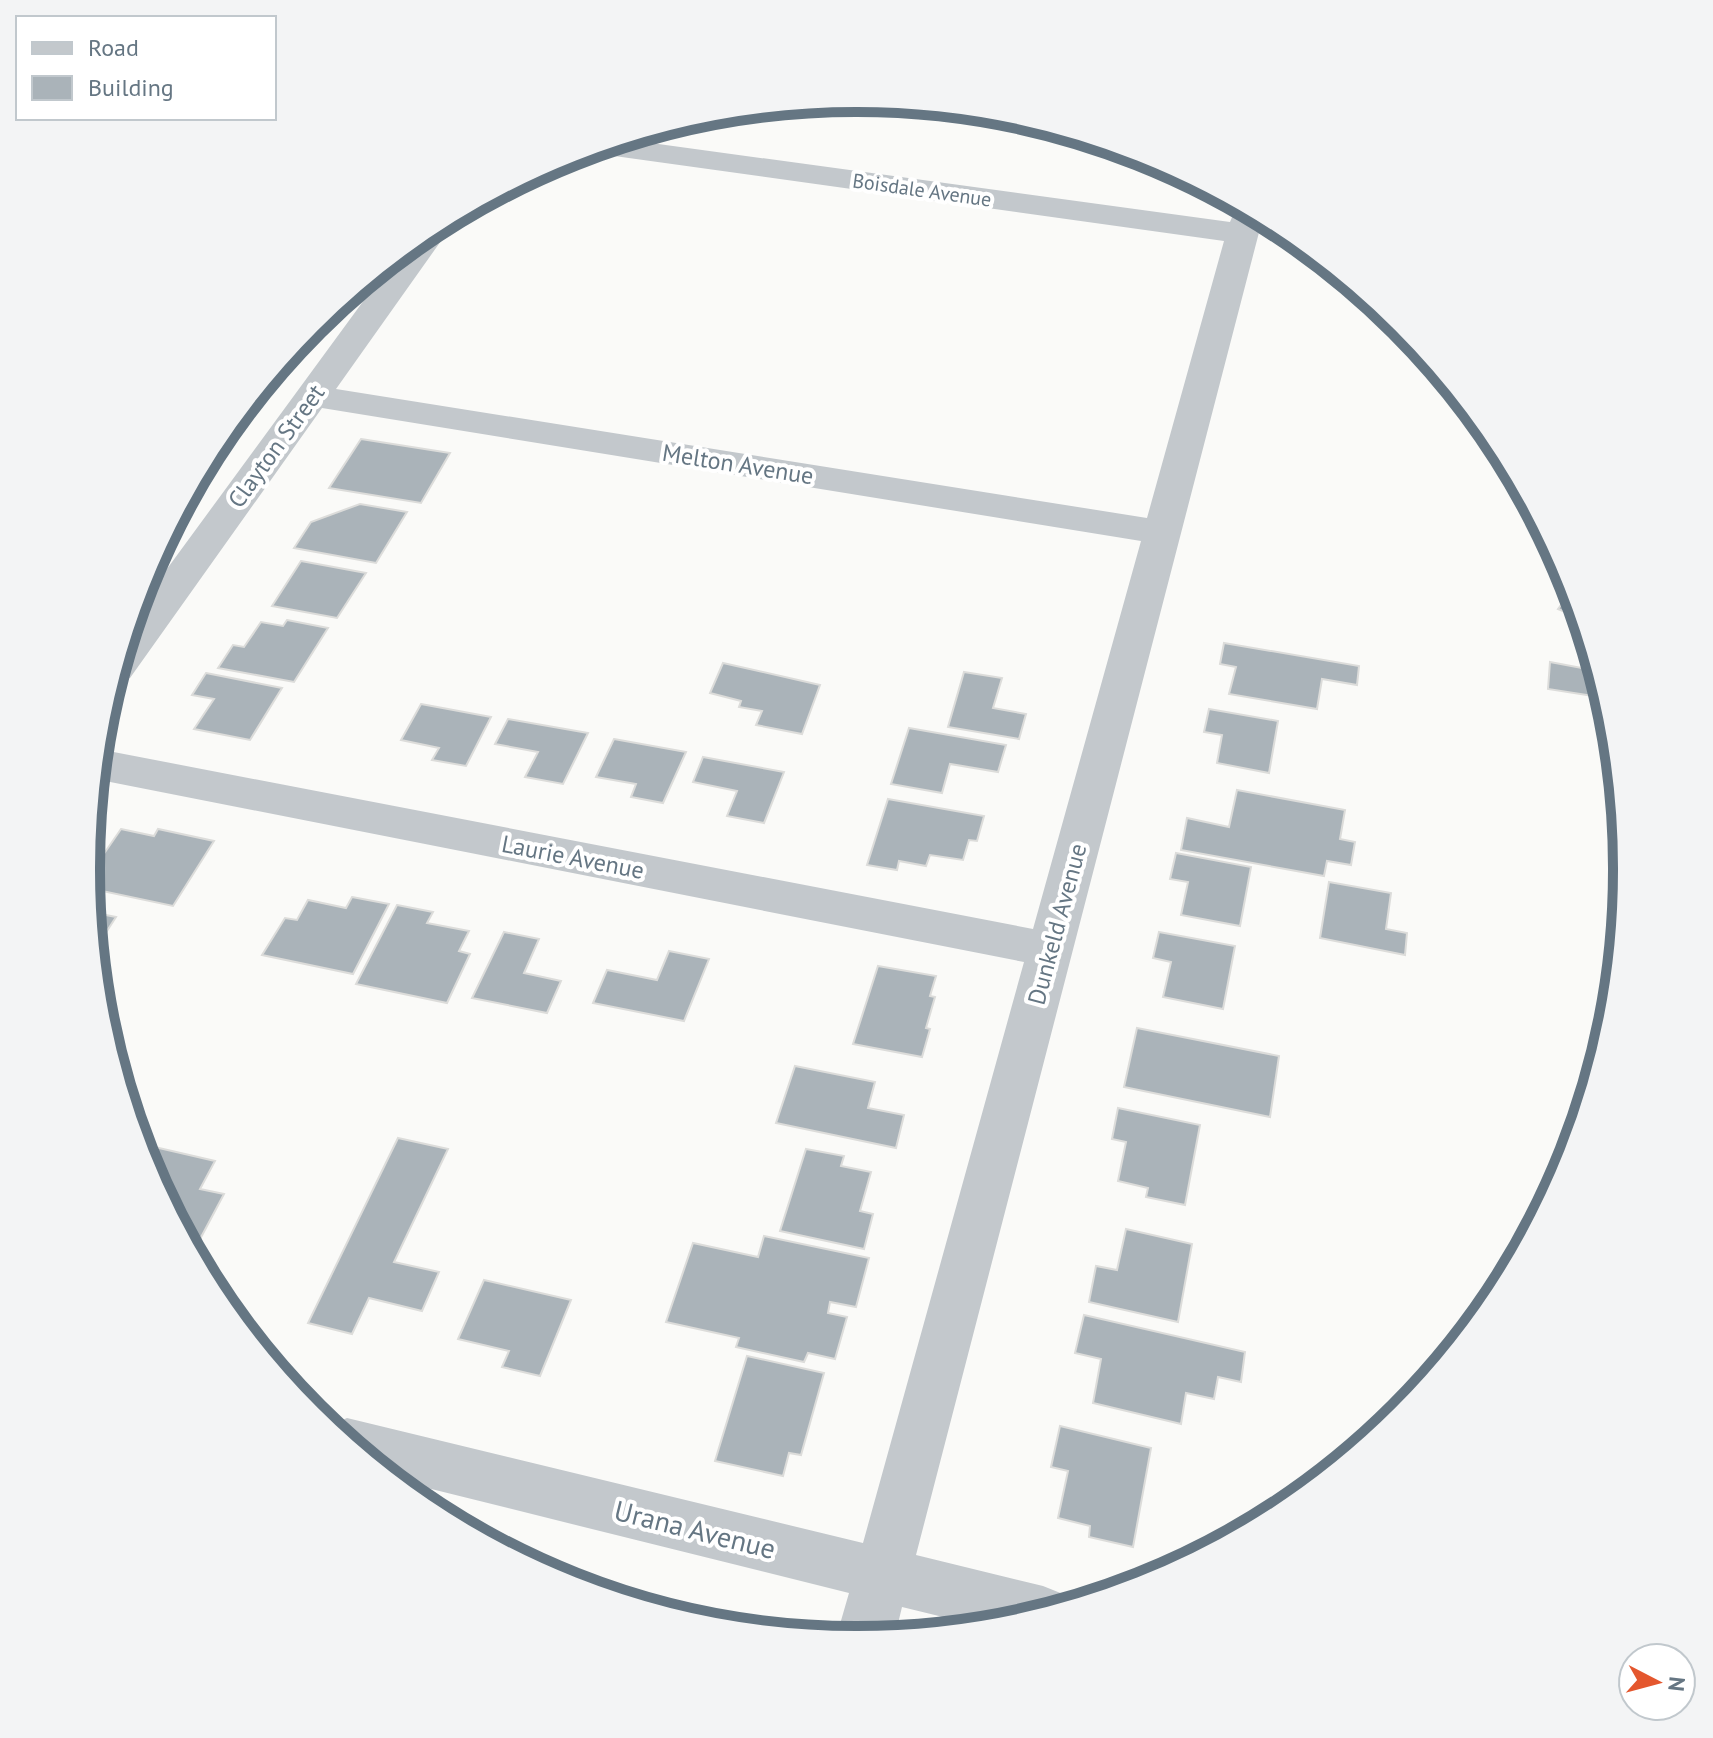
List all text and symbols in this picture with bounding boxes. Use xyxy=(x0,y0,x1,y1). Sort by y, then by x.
legend xyxy=(16,16,276,120)
text: Road xyxy=(88,32,139,63)
text: Building xyxy=(88,72,174,103)
street label: Boisdale Avenue xyxy=(851,167,993,213)
street label: Clayton Street xyxy=(221,378,331,514)
street label: Melton Avenue xyxy=(660,437,816,491)
street label: Laurie Avenue xyxy=(499,828,647,886)
street label: Dunkeld Avenue xyxy=(1021,840,1093,1008)
street label: Urana Avenue xyxy=(611,1491,779,1567)
north arrow xyxy=(1617,1642,1697,1722)
text: N xyxy=(1662,1675,1692,1693)

